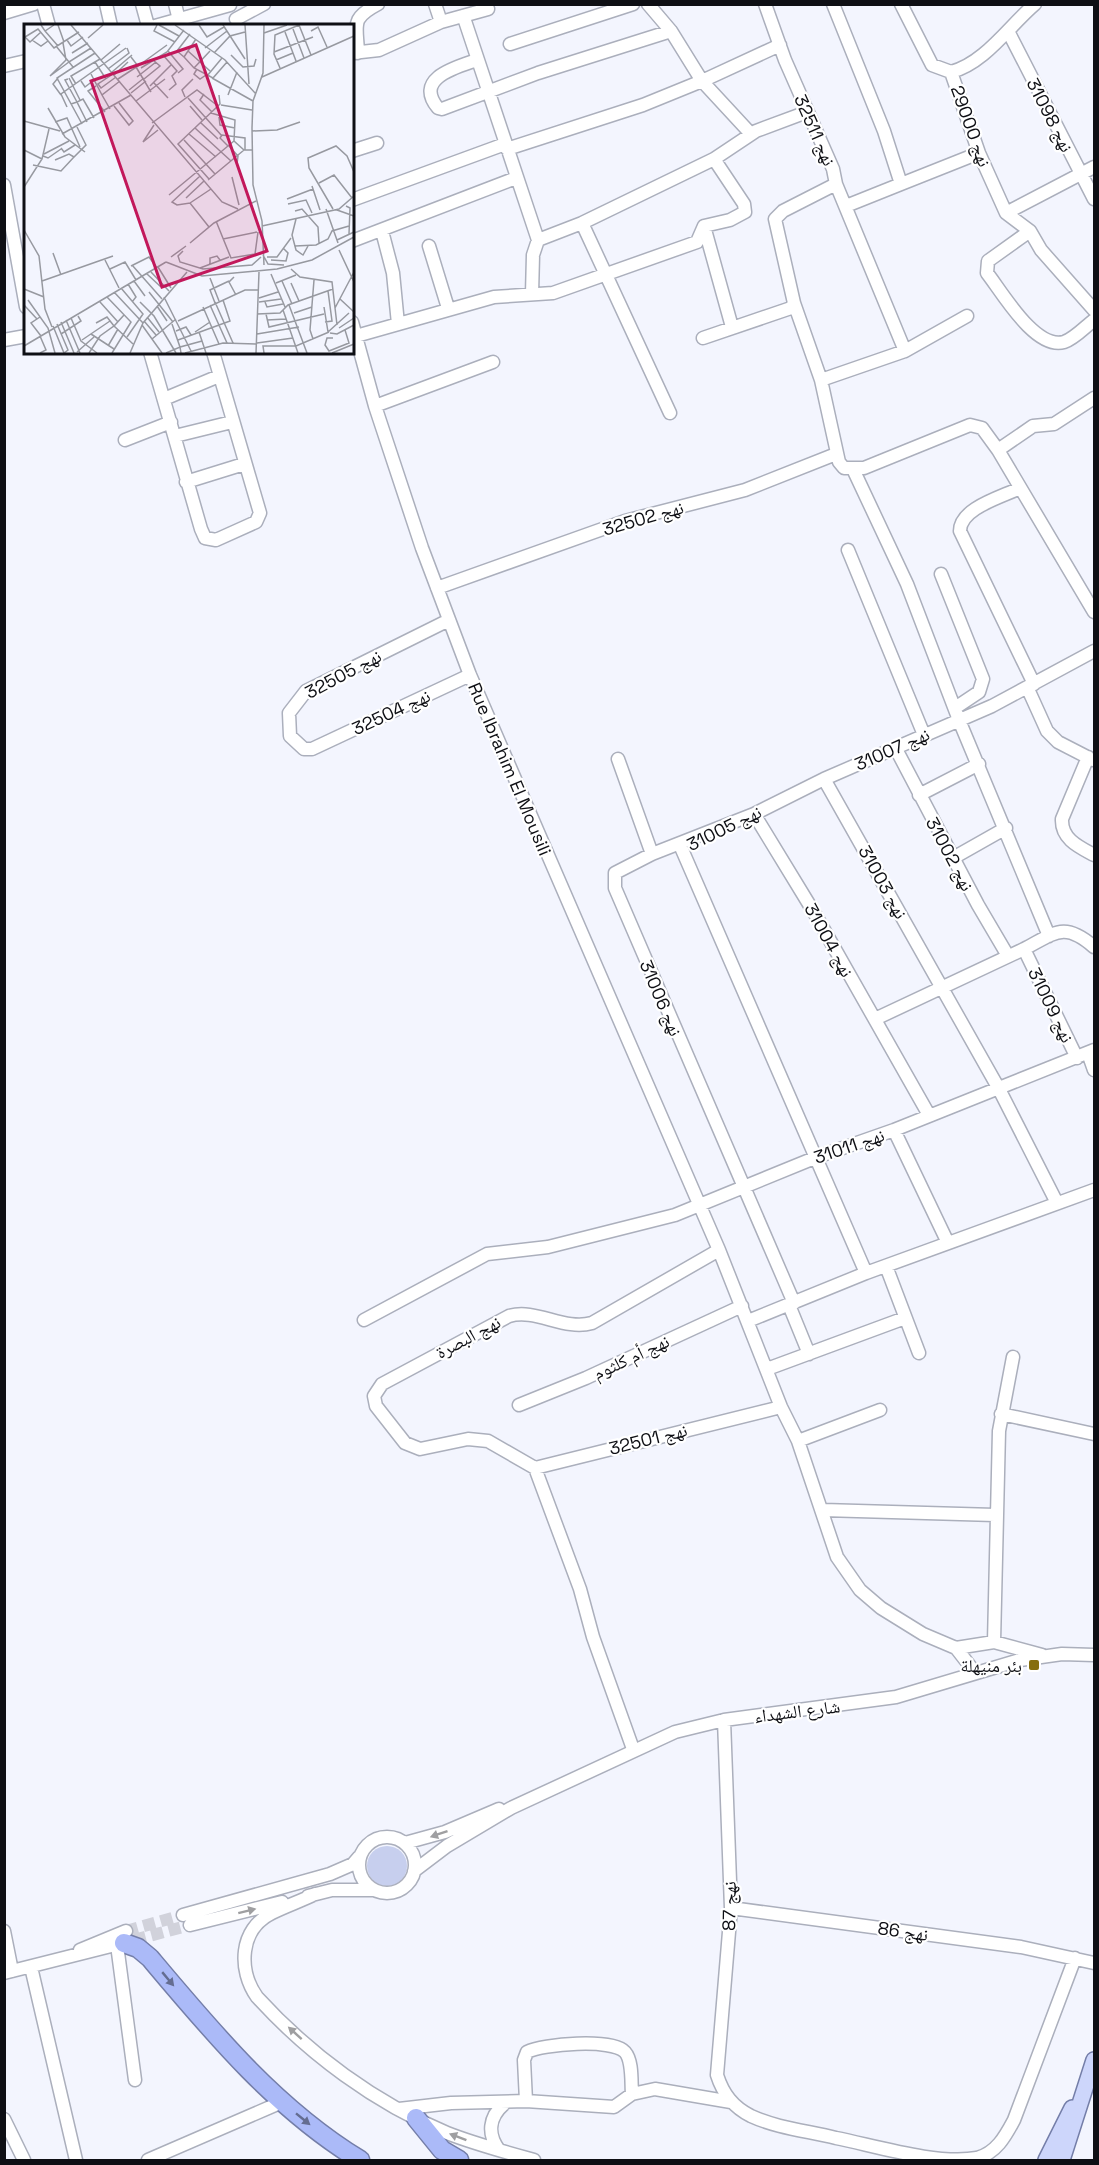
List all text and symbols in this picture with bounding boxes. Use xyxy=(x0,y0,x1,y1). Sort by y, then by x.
inset map xyxy=(24,24,354,354)
street label: نهج 31098 xyxy=(1021,74,1079,157)
street label: نهج 29000 xyxy=(945,82,996,170)
street label: نهج 32511 xyxy=(788,91,841,170)
street label: نهج 32502 xyxy=(600,495,687,541)
street label: نهج 32505 xyxy=(301,644,386,705)
street label: Rue Ibrahim El Mousili xyxy=(463,679,557,859)
street label: نهج 32504 xyxy=(348,684,434,741)
street label: نهج 31007 xyxy=(851,722,933,777)
street label: نهج 31005 xyxy=(683,800,766,857)
street label: نهج 31002 xyxy=(920,813,979,895)
street label: نهج 31003 xyxy=(853,841,913,923)
street label: نهج 31004 xyxy=(798,899,859,981)
street label: نهج 31006 xyxy=(634,956,687,1040)
street label: نهج 31009 xyxy=(1022,964,1079,1047)
street label: نهج 31011 xyxy=(811,1123,888,1170)
street label: نهج البصرة xyxy=(432,1310,505,1365)
street label: نهج أم كلثوم xyxy=(589,1329,673,1386)
street label: نهج 32501 xyxy=(606,1418,690,1461)
place label: بئر منيهلة xyxy=(961,1654,1022,1677)
marker: بئر منيهلة xyxy=(1027,1658,1041,1672)
street label: شارع الشهداء xyxy=(753,1694,841,1728)
one-way arrow xyxy=(430,1829,448,1839)
street label: نهج 87 xyxy=(717,1881,742,1931)
one-way arrow xyxy=(238,1905,256,1915)
street label: نهج 86 xyxy=(876,1916,930,1947)
one-way arrow xyxy=(161,1971,174,1986)
one-way arrow xyxy=(288,2027,303,2040)
one-way arrow xyxy=(295,2112,311,2125)
one-way arrow xyxy=(449,2132,467,2142)

